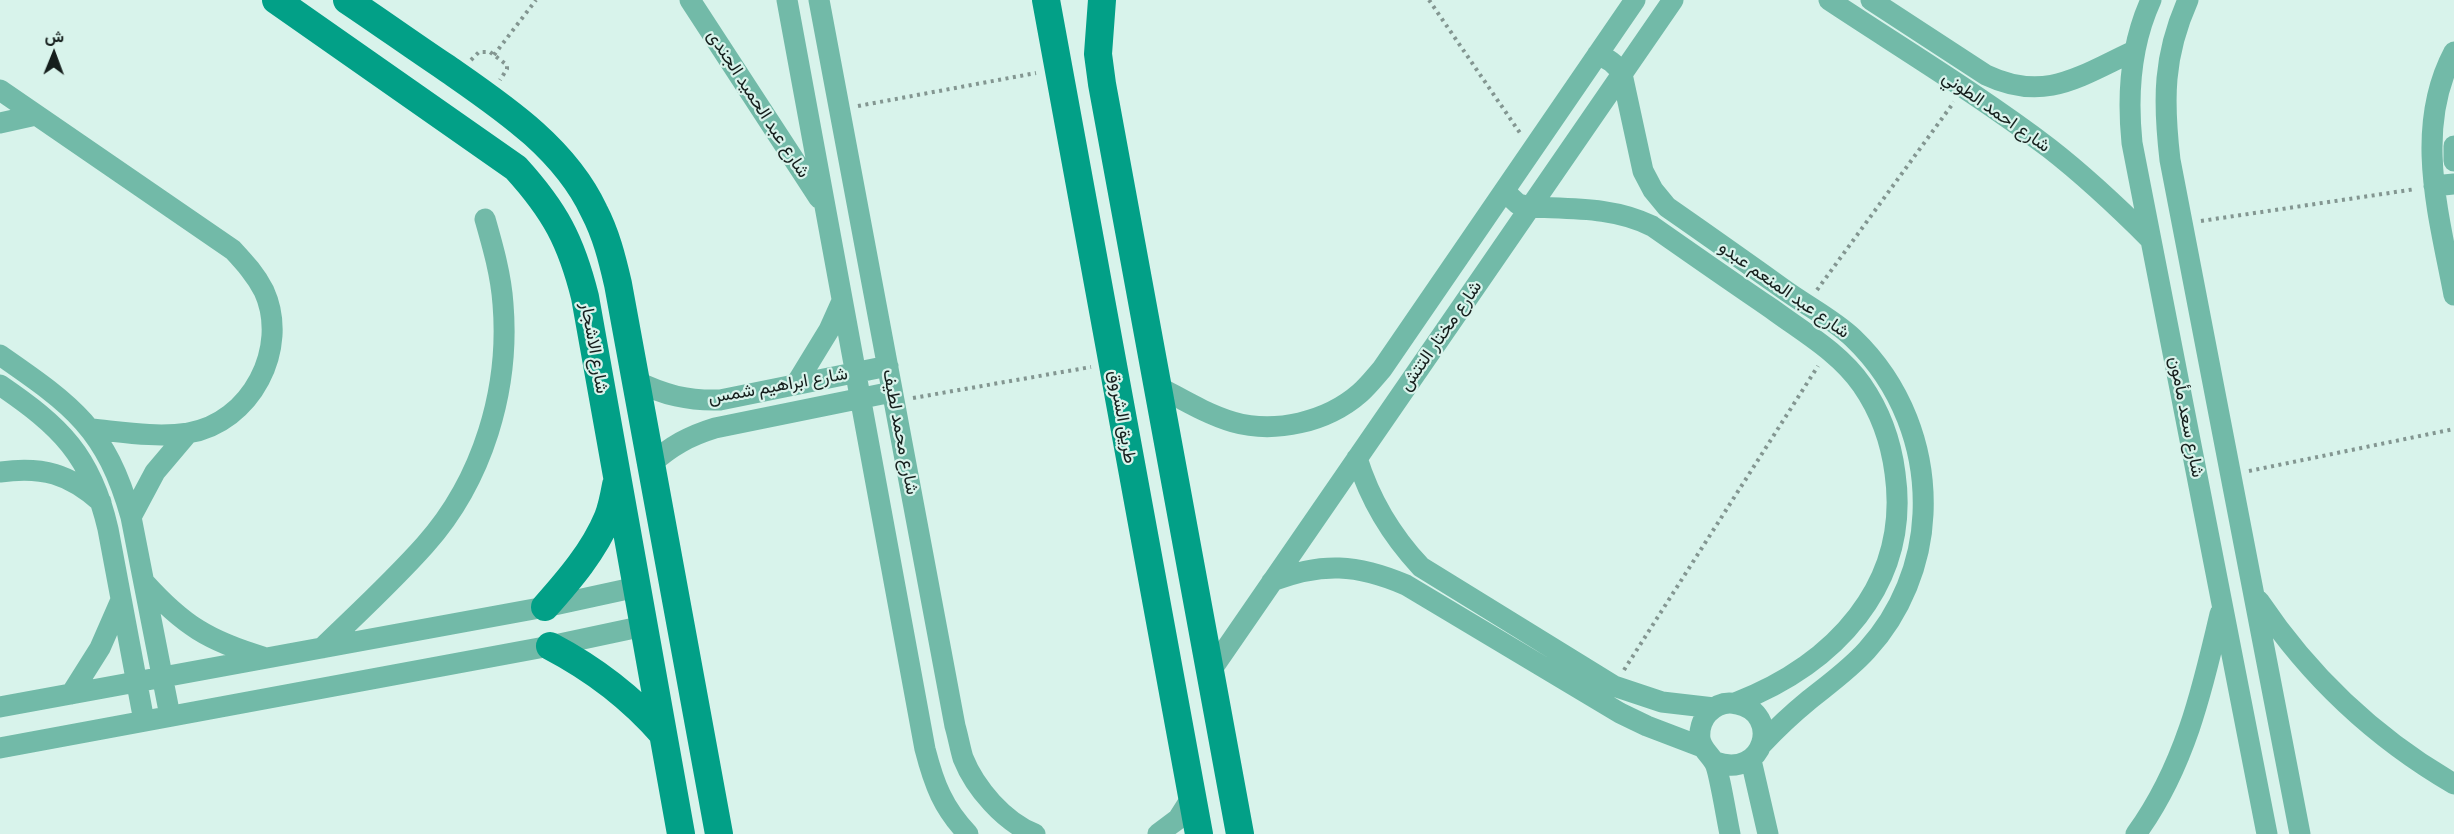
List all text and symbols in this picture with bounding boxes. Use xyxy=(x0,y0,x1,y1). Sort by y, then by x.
north arrow xyxy=(24,24,84,84)
text: ش xyxy=(45,26,64,46)
street label: شارع عبد الحميد الجندى xyxy=(702,26,814,182)
street label: شارع احمد الطوني xyxy=(1938,67,2054,157)
street label: شارع عبد المنعم عبدو xyxy=(1714,237,1854,343)
street label: شارع مختار التتش xyxy=(1395,277,1487,395)
street label: شارع الاشجار xyxy=(575,301,613,395)
street label: شارع سعد مأمون xyxy=(2164,355,2208,479)
street label: شارع ابراهيم شمس xyxy=(707,363,849,409)
street label: شارع محمد لطيف xyxy=(877,368,923,496)
street label: طريق الشروق xyxy=(1103,369,1141,465)

